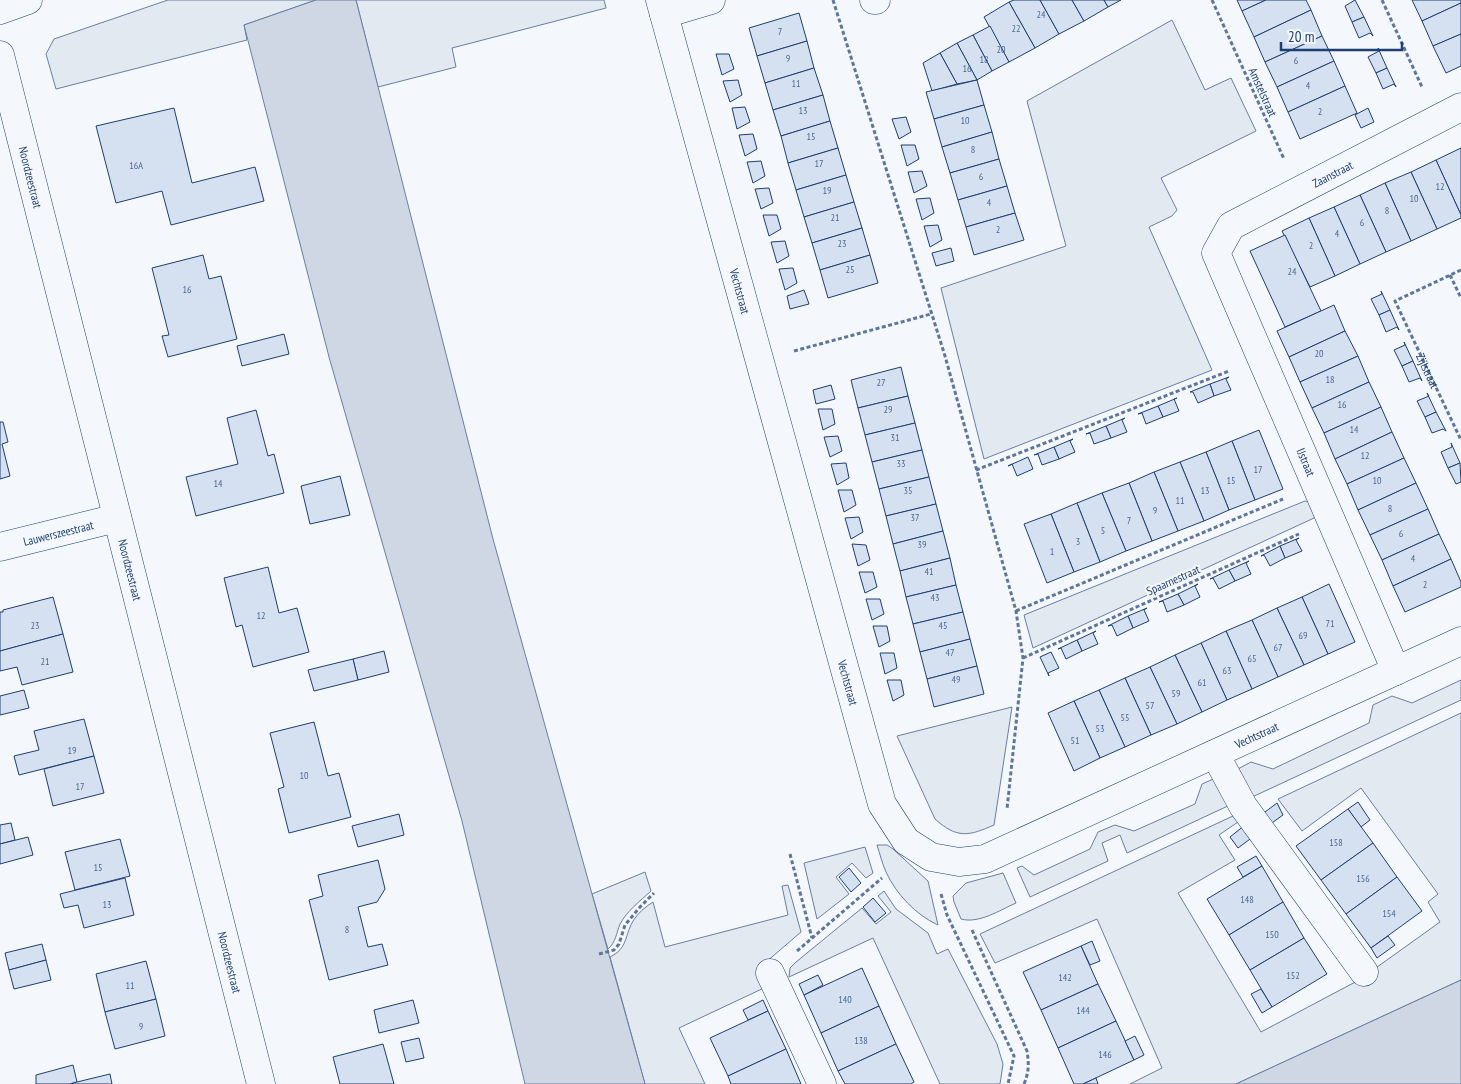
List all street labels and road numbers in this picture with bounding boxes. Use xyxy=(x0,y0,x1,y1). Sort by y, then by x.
street label: Amstelstraat xyxy=(1246,65,1281,119)
street label: Noordzeestraat xyxy=(16,145,46,210)
street label: Zaanstraat xyxy=(1309,157,1356,190)
street label: Vechtstraat xyxy=(727,266,754,316)
street label: Zijlstraat xyxy=(1413,351,1443,391)
street label: IJstraat xyxy=(1293,446,1319,479)
street label: Lauwerszeestraat xyxy=(22,516,96,548)
street label: Noordzeestraat xyxy=(116,537,146,603)
street label: Spaarnestraat xyxy=(1144,561,1203,598)
street label: Vechtstraat xyxy=(835,657,862,707)
street label: Vechtstraat xyxy=(1231,718,1281,752)
street label: Noordzeestraat xyxy=(215,930,245,995)

